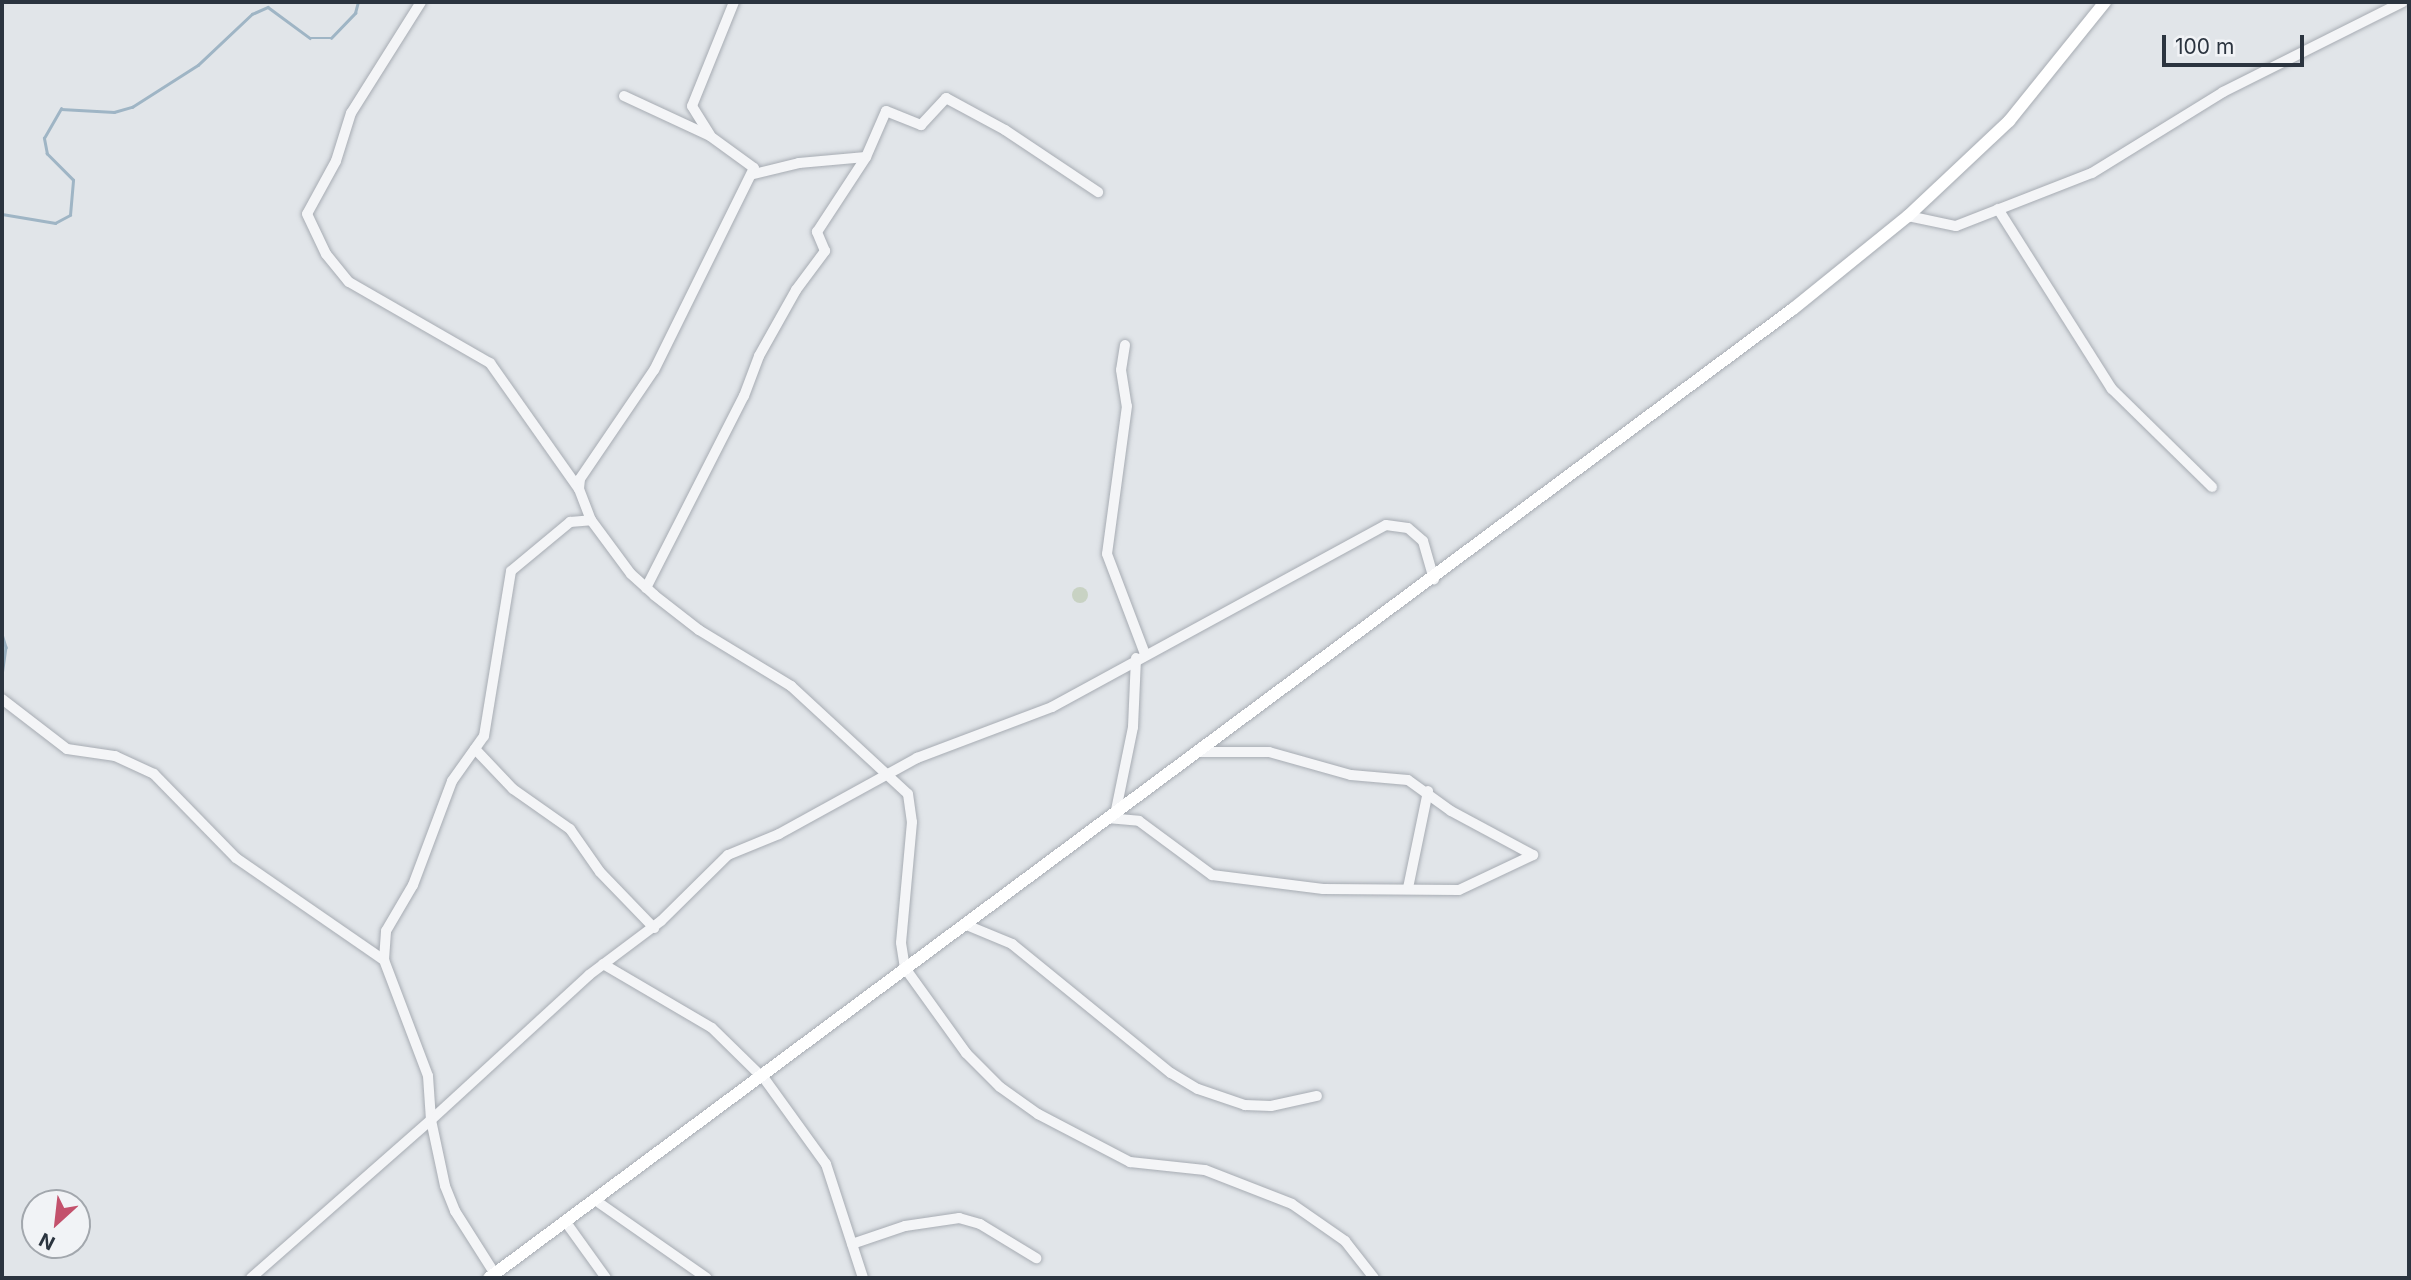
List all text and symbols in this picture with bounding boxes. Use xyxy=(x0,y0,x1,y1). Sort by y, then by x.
scale bar xyxy=(2166,21,2308,65)
text: 100 m xyxy=(2175,34,2234,59)
north arrow xyxy=(21,1189,91,1259)
text: N xyxy=(35,1228,59,1255)

